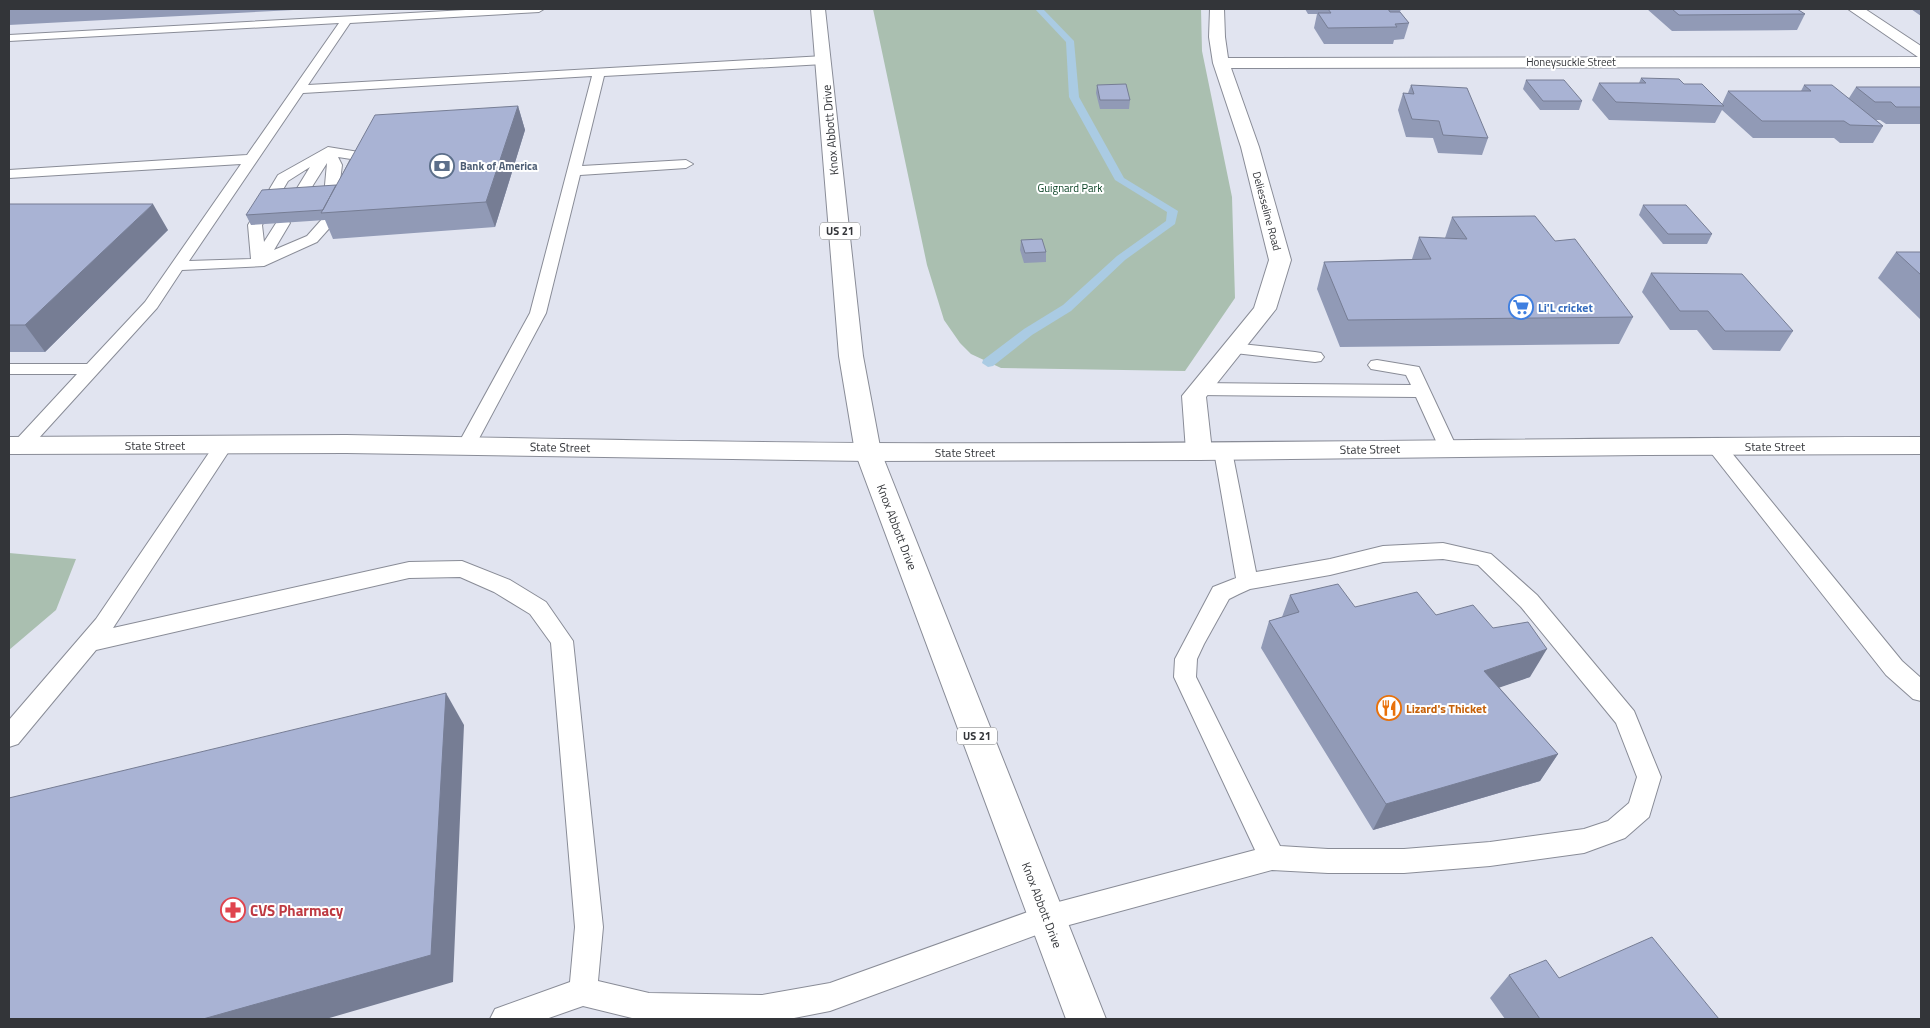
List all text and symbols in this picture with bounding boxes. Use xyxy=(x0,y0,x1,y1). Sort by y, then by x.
street label: Honeysuckle Street xyxy=(1526,54,1616,70)
street label: Knox Abbott Drive xyxy=(817,84,843,176)
bank icon: Bank of America xyxy=(429,153,455,179)
place label: Bank of America xyxy=(460,158,538,174)
street label: Deliesseline Road xyxy=(1249,170,1285,253)
park label: Guignard Park xyxy=(1037,180,1103,196)
road number: US 21 xyxy=(820,222,860,240)
supermarket icon: Li'L cricket xyxy=(1508,294,1534,320)
place label: Li'L cricket xyxy=(1538,298,1593,317)
street label: State Street xyxy=(125,436,186,455)
street label: State Street xyxy=(530,437,591,457)
street label: State Street xyxy=(1745,437,1806,456)
street label: State Street xyxy=(1340,439,1401,459)
street label: State Street xyxy=(935,443,996,462)
street label: Knox Abbott Drive xyxy=(872,481,922,573)
restaurant icon: Lizard's Thicket xyxy=(1376,695,1402,721)
place label: Lizard's Thicket xyxy=(1406,699,1487,718)
road number: US 21 xyxy=(957,728,997,744)
street label: Knox Abbott Drive xyxy=(1017,859,1067,951)
pharmacy icon: CVS Pharmacy xyxy=(220,897,246,923)
place label: CVS Pharmacy xyxy=(250,899,344,922)

